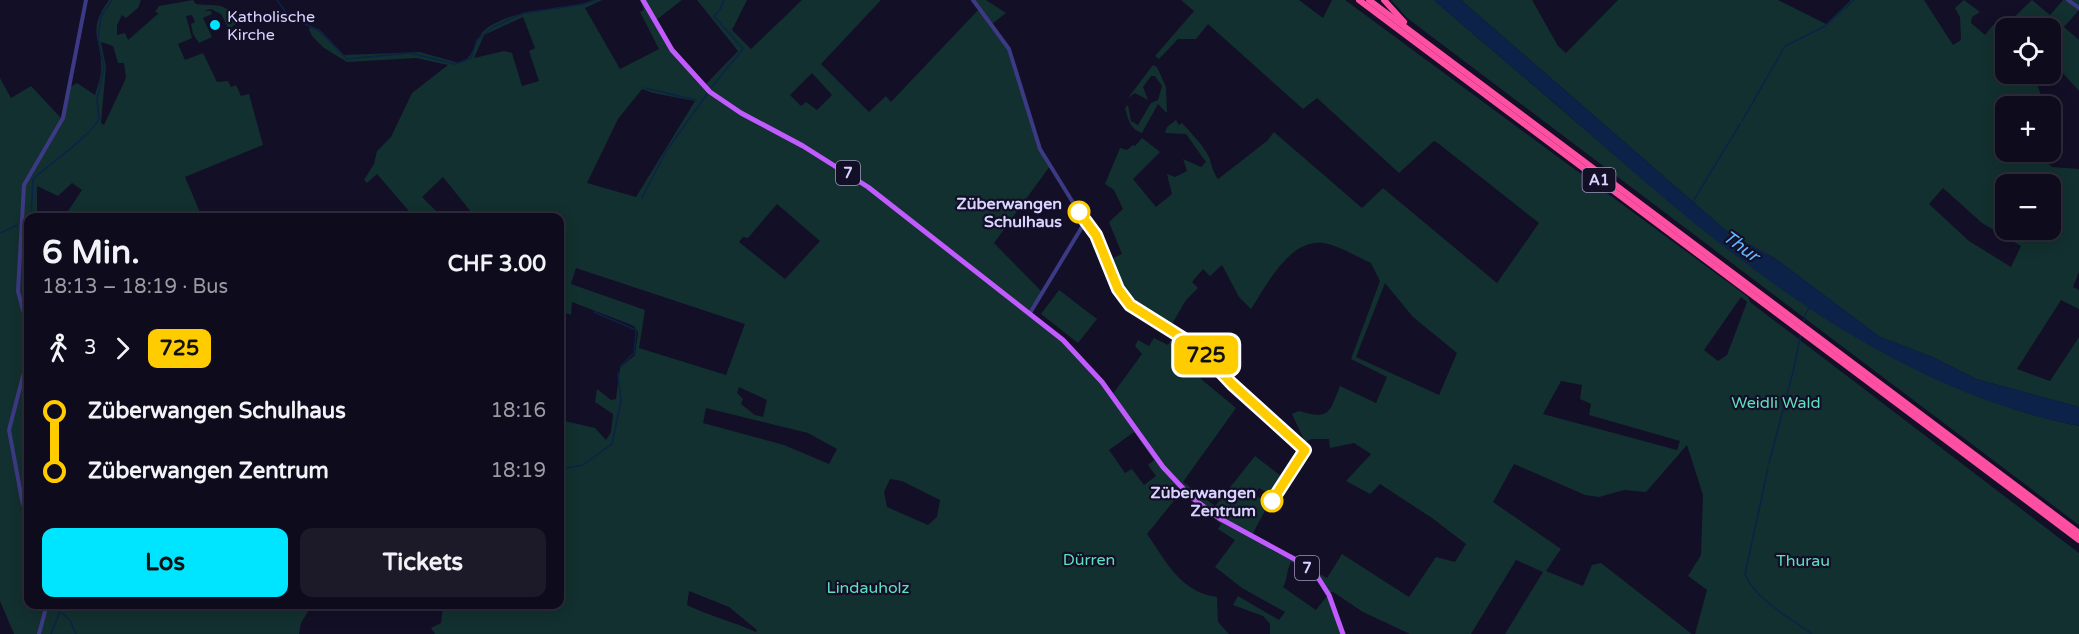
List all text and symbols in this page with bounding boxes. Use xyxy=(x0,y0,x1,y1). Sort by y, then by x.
place label: Katholische Kirche xyxy=(227,7,315,45)
marker: Katholische Kirche xyxy=(208,18,222,32)
map controls xyxy=(1995,18,2061,240)
button: locate xyxy=(1995,18,2061,84)
button: + xyxy=(1995,96,2061,162)
road number: 7 xyxy=(836,161,860,185)
road number: A1 xyxy=(1582,168,1616,192)
button: − xyxy=(1995,174,2061,240)
place label: Züberwangen Schulhaus xyxy=(957,194,1062,232)
marker: Züberwangen Schulhaus xyxy=(1068,201,1090,223)
water label: Thur xyxy=(1719,225,1765,268)
text: 6 Min. xyxy=(42,233,140,272)
text: CHF 3.00 xyxy=(448,251,546,277)
text: 18:13 – 18:19 · Bus xyxy=(42,275,228,299)
icon: walk xyxy=(42,332,75,365)
icon: forward xyxy=(106,332,139,365)
text: 3 xyxy=(84,336,97,360)
text: 725 xyxy=(160,336,199,361)
line badge: 725 xyxy=(1172,336,1240,374)
text: 725 xyxy=(1186,343,1226,368)
park label: Weidli Wald xyxy=(1731,393,1821,413)
text: Züberwangen Schulhaus xyxy=(88,398,346,424)
text: 18:16 xyxy=(491,399,546,423)
text: Züberwangen Zentrum xyxy=(88,458,329,484)
text: 18:19 xyxy=(491,459,546,483)
place label: Züberwangen Zentrum xyxy=(1151,483,1256,521)
marker: Züberwangen Zentrum xyxy=(1261,490,1283,512)
button: Los xyxy=(42,528,288,597)
button: Tickets xyxy=(300,528,546,597)
park label: Dürren xyxy=(1063,550,1115,570)
park label: Thurau xyxy=(1776,551,1830,571)
road number: 7 xyxy=(1295,556,1319,580)
park label: Lindauholz xyxy=(826,578,910,598)

